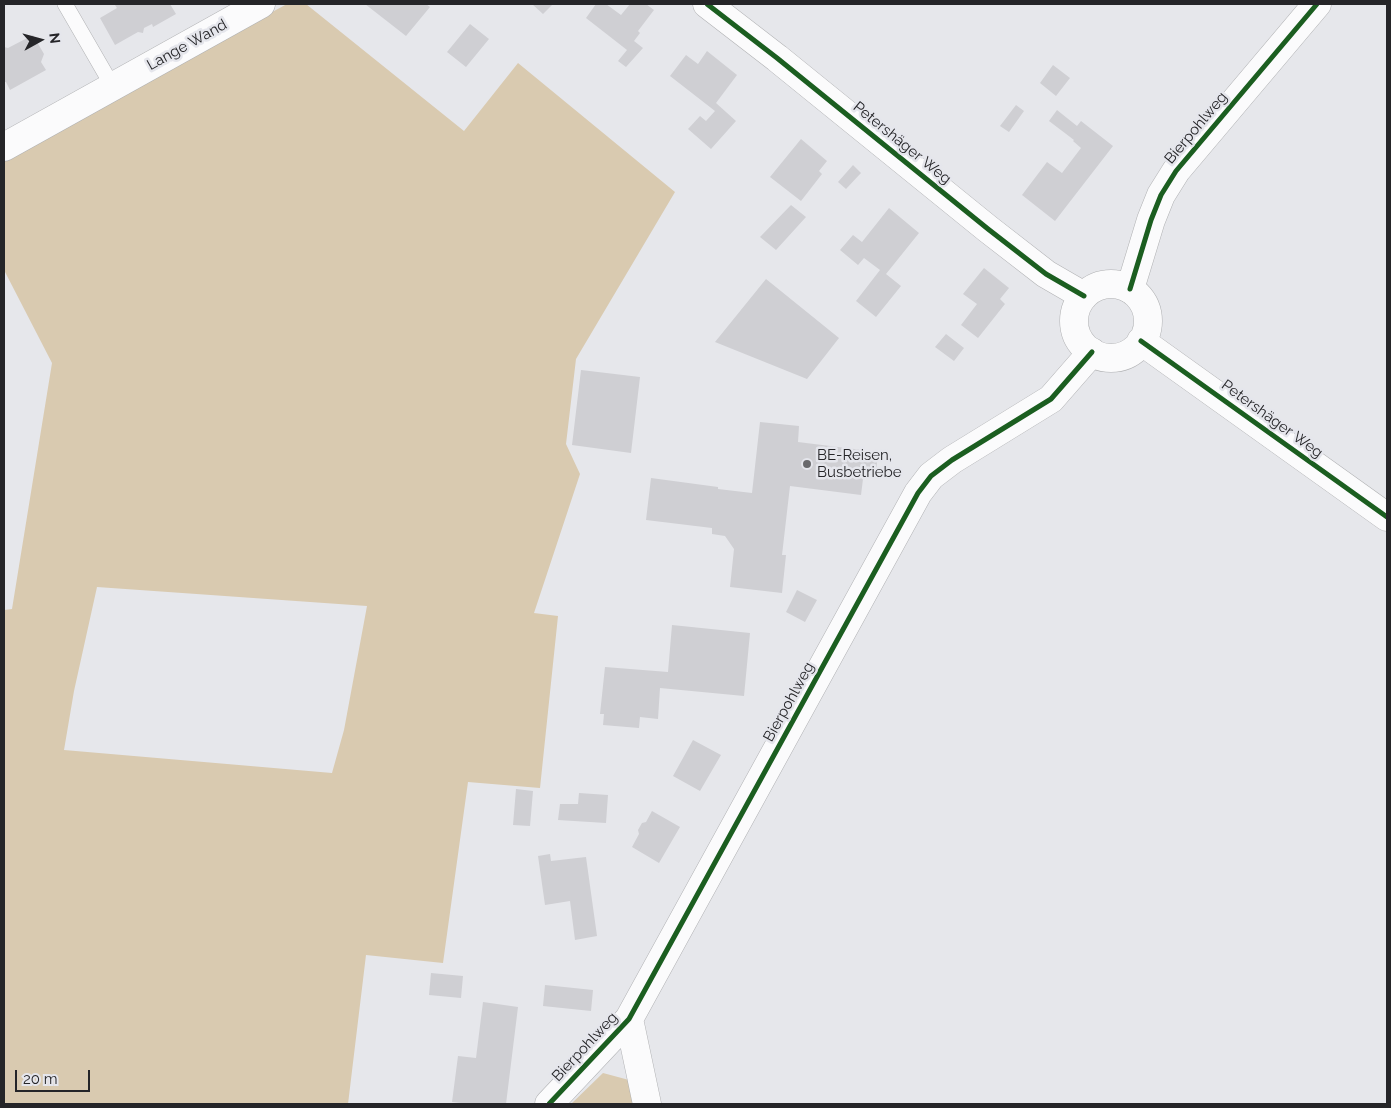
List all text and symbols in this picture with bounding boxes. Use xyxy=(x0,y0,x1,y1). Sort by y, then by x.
north arrow xyxy=(15,15,65,65)
street label: Lange Wand xyxy=(144,16,230,74)
text: N xyxy=(46,32,63,44)
street label: Bierpohlweg xyxy=(1161,88,1231,168)
street label: Petershäger Weg xyxy=(849,98,955,188)
street label: Petershäger Weg xyxy=(1218,376,1326,462)
place label: BE-Reisen, Busbetriebe xyxy=(817,446,902,481)
marker: BE-Reisen, Busbetriebe xyxy=(801,458,813,470)
street label: Bierpohlweg xyxy=(760,659,818,745)
street label: Bierpohlweg xyxy=(548,1009,622,1085)
scale bar xyxy=(18,1060,92,1092)
text: 20 m xyxy=(23,1070,58,1088)

